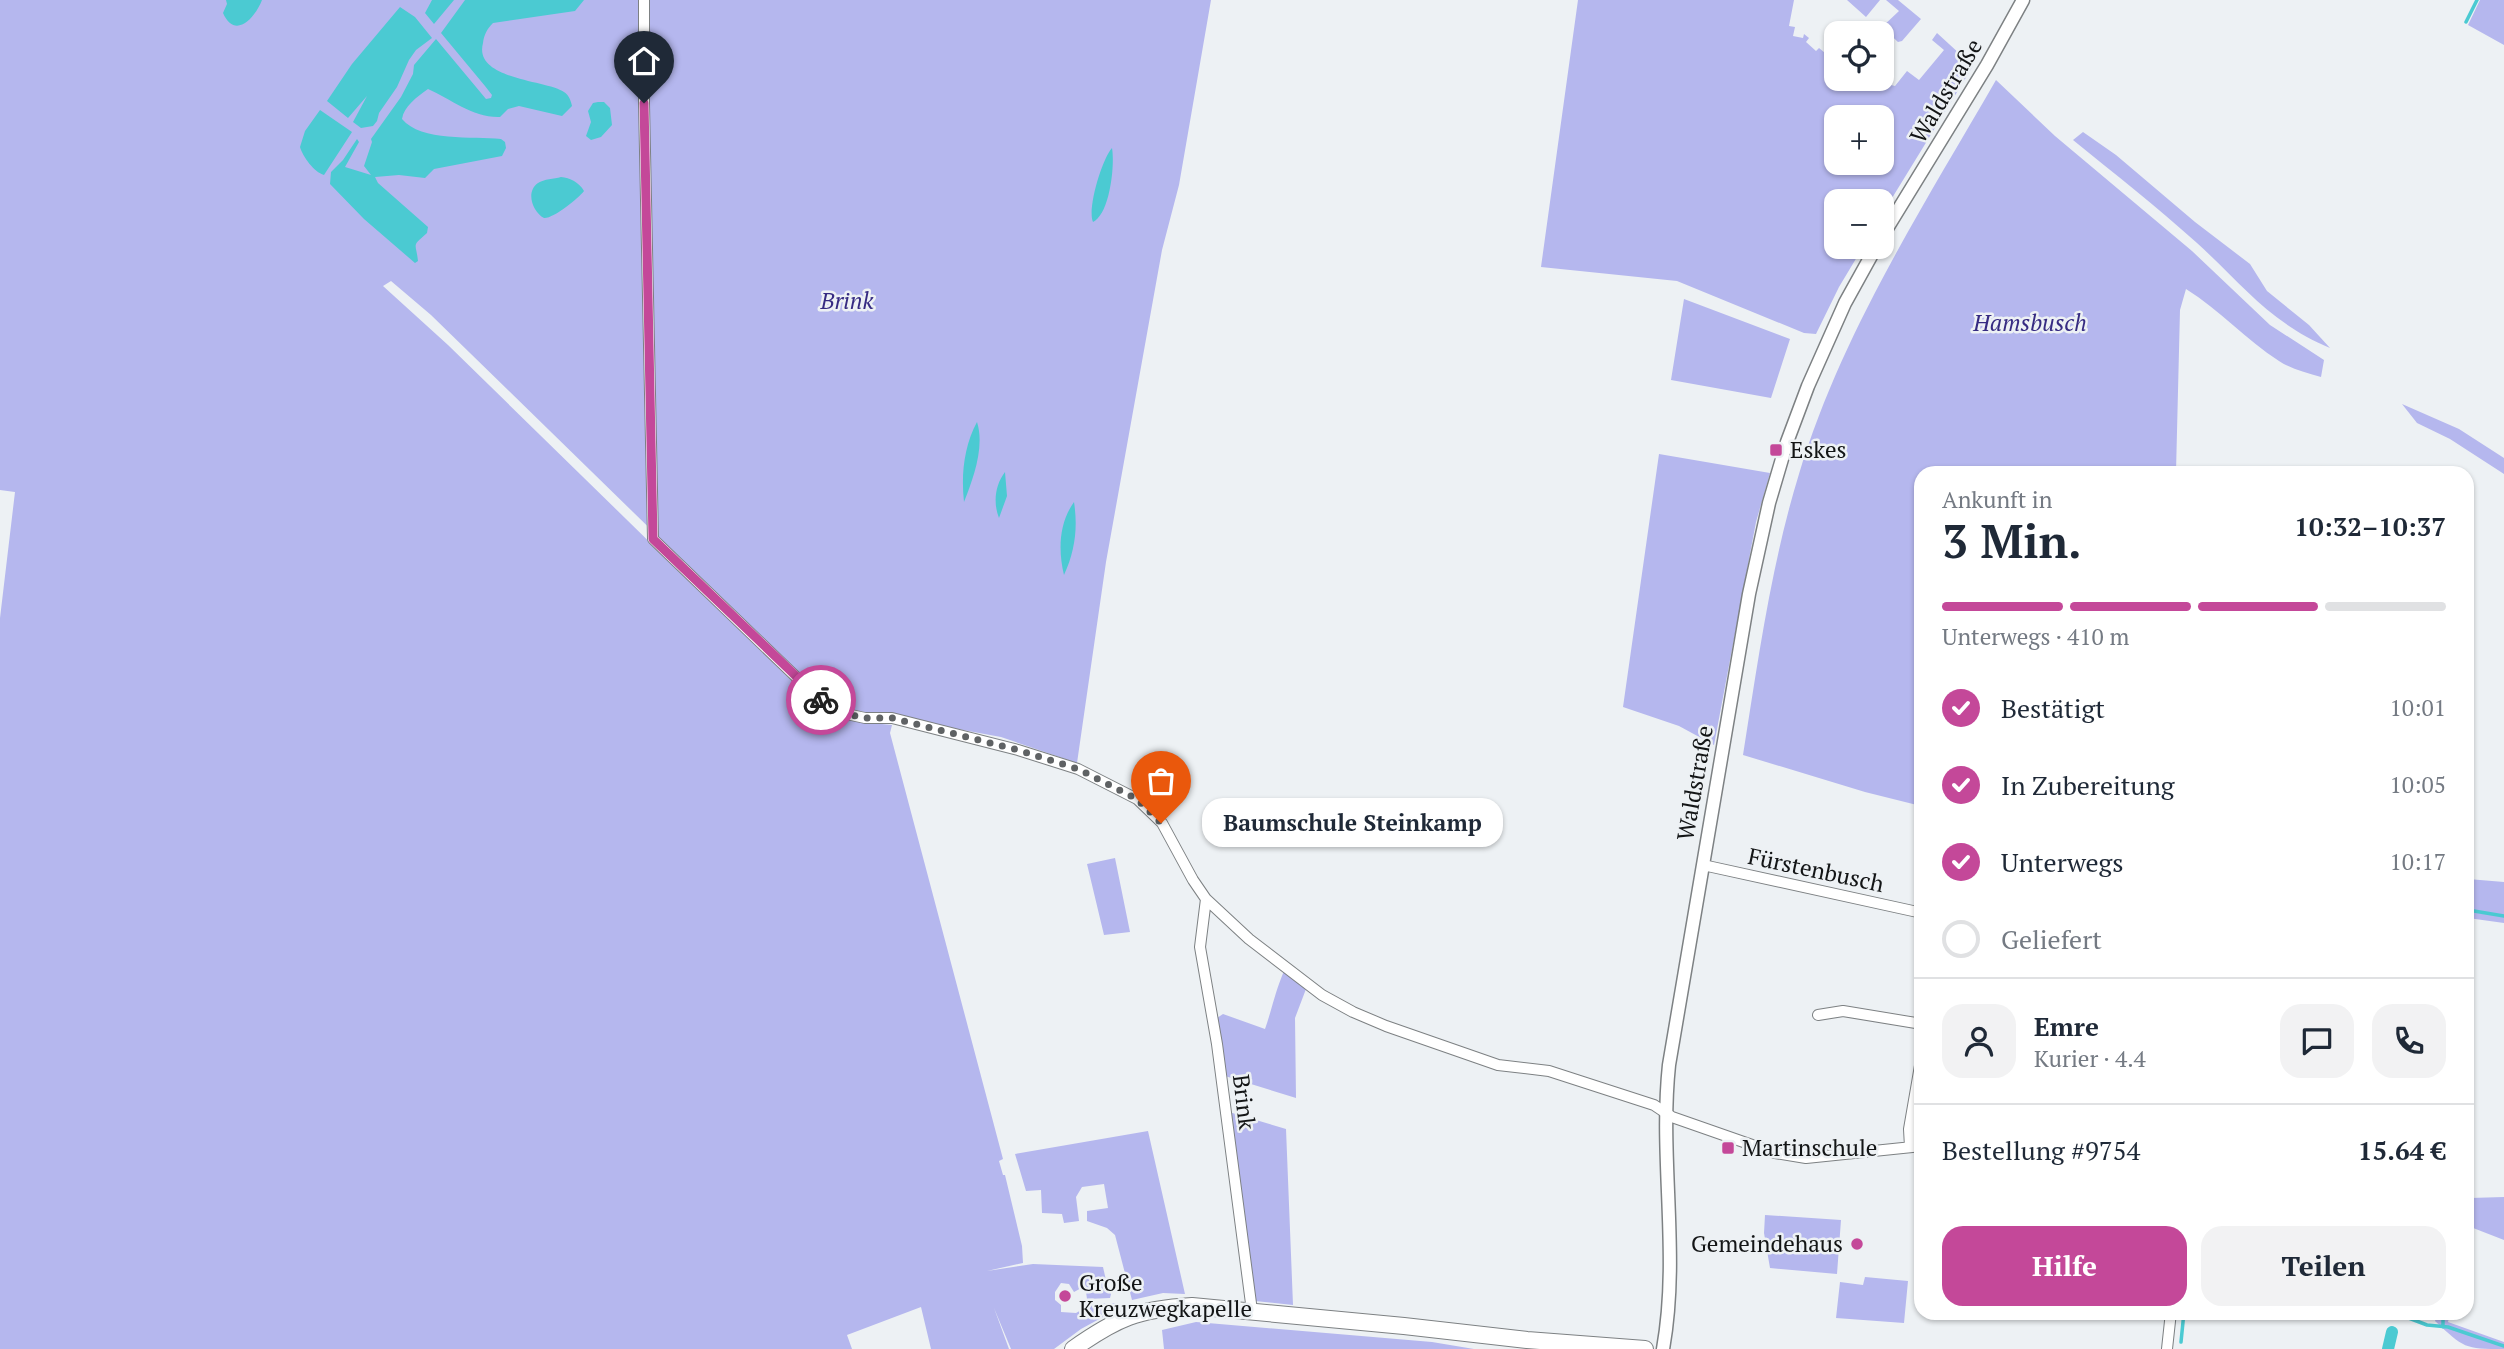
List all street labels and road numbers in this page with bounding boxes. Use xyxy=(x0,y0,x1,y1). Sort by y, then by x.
street label: Waldstraße xyxy=(1902,33,1989,149)
street label: Waldstraße xyxy=(1669,723,1720,843)
street label: Fürstenbusch xyxy=(1745,840,1887,899)
street label: Brink xyxy=(1226,1073,1263,1131)

